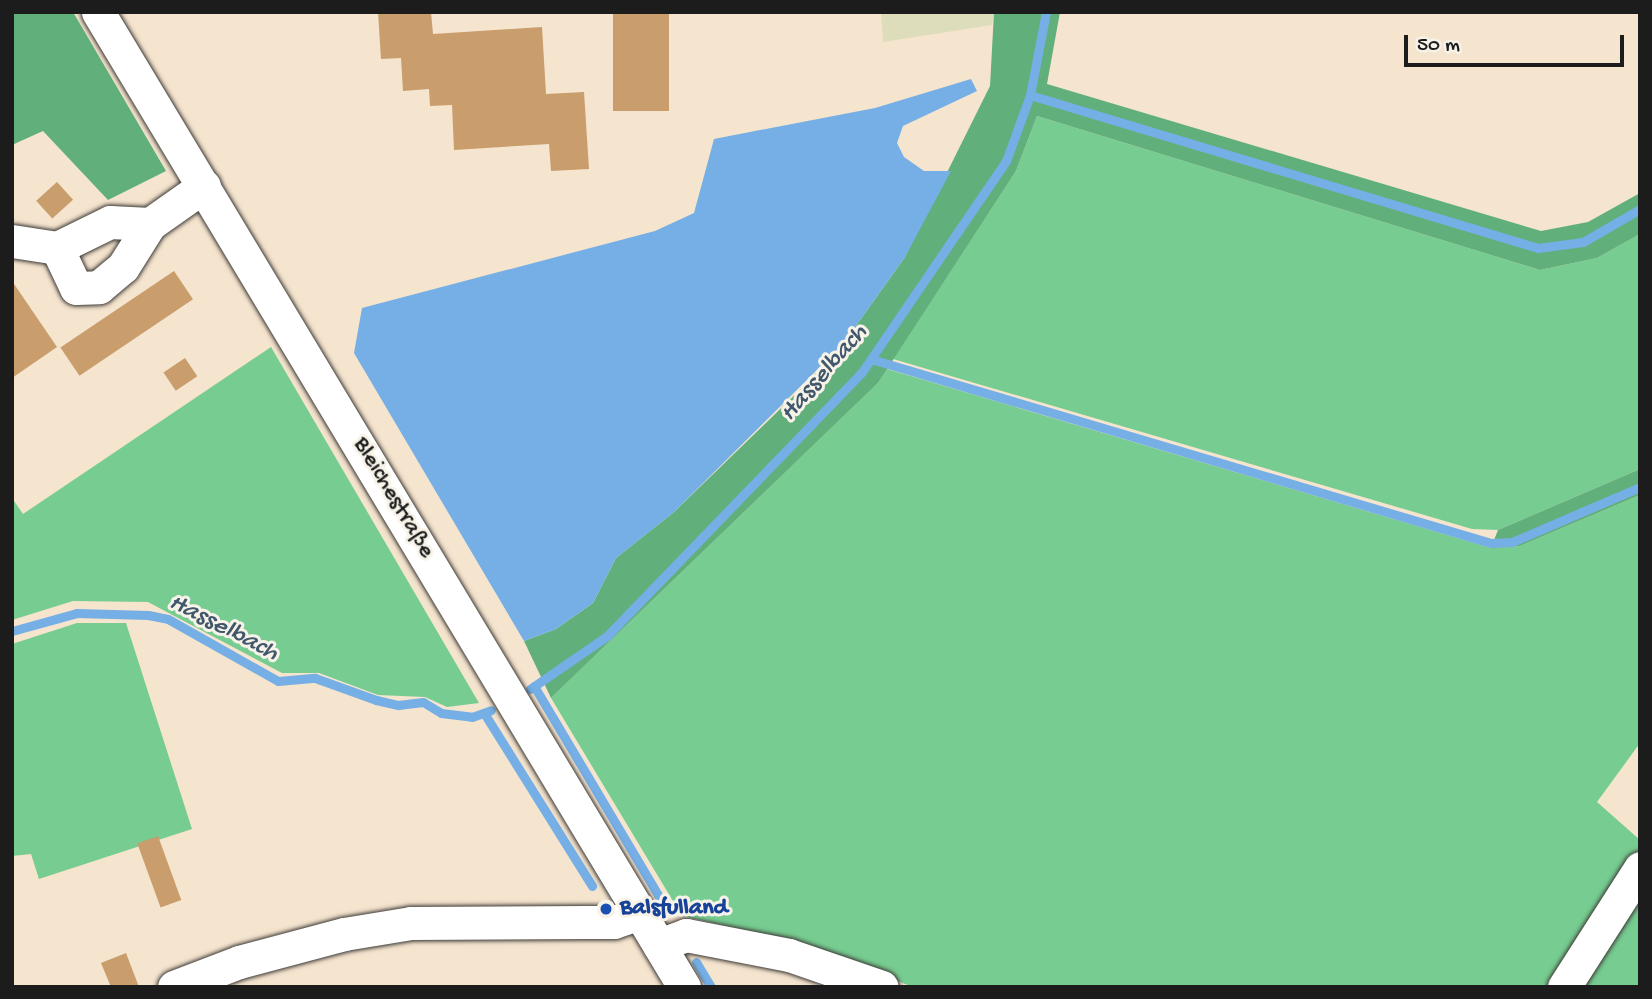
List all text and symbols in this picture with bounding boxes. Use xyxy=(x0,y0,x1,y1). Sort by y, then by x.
scale bar xyxy=(1407,21,1628,65)
text: 50 m xyxy=(1417,34,1460,59)
water label: Hasselbach xyxy=(774,319,876,429)
street label: Bleichestraße xyxy=(346,432,440,564)
water label: Hasselbach xyxy=(163,588,283,670)
place label: Balsfulland xyxy=(620,895,728,923)
marker: Balsfulland xyxy=(598,901,614,917)

